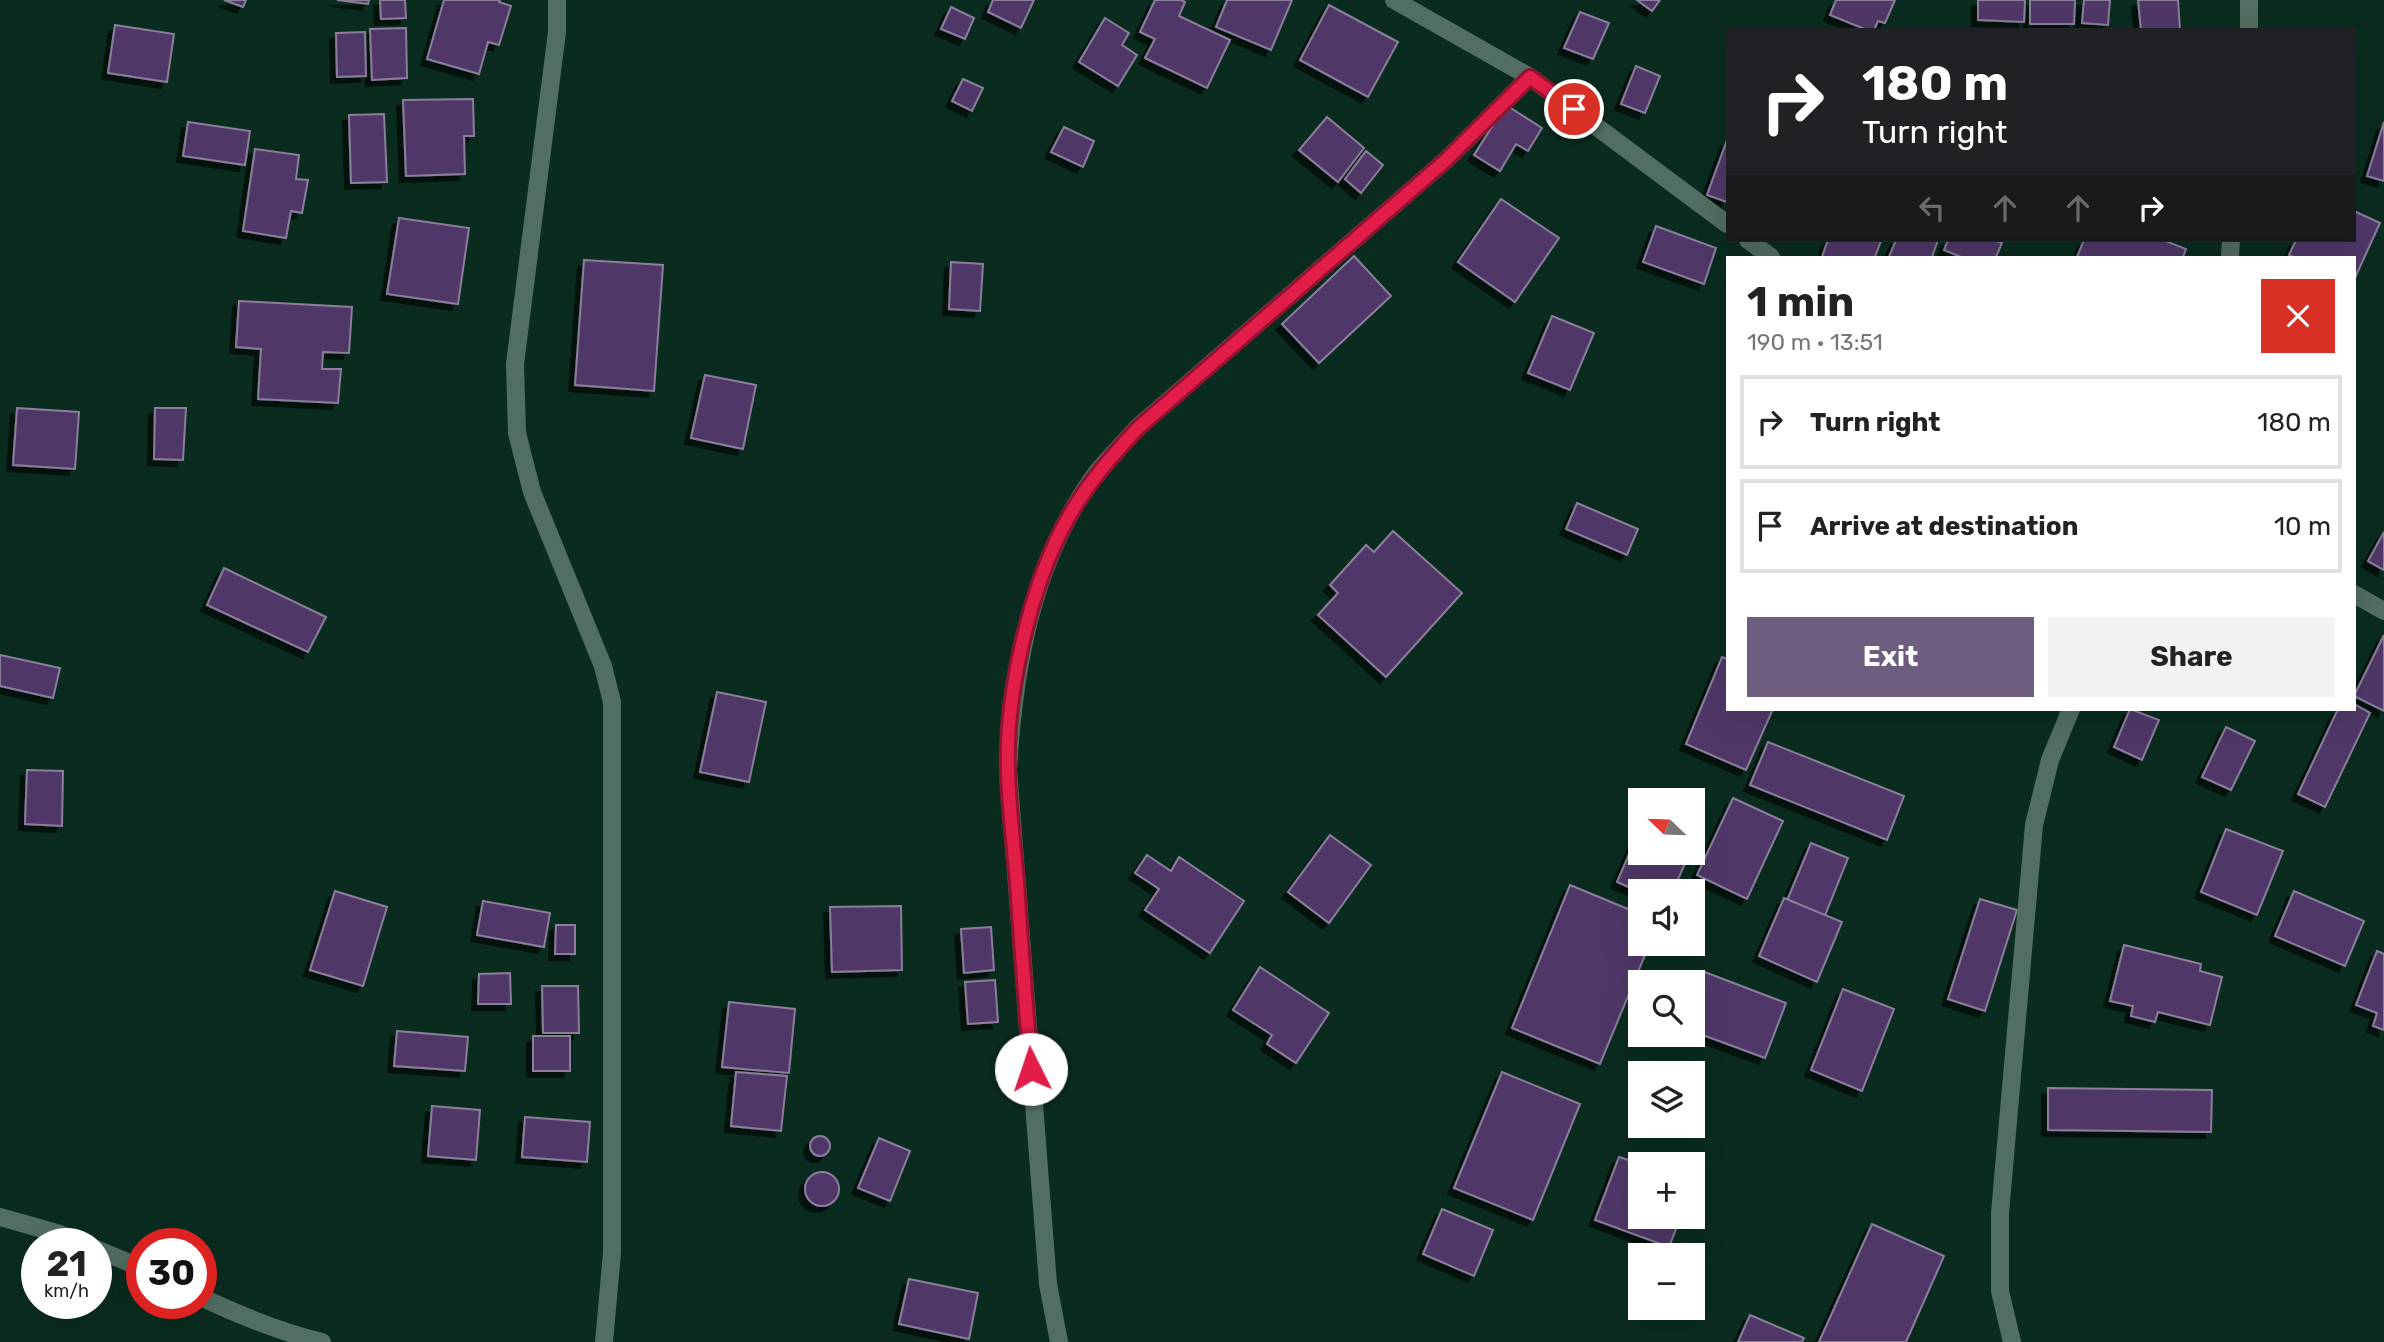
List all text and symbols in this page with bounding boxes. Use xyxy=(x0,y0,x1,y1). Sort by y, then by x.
text: 180 m xyxy=(1862,54,2008,112)
icon: right xyxy=(1747,56,1838,147)
pin xyxy=(1544,79,1604,139)
icon: arrive xyxy=(1555,90,1593,128)
text: Turn right xyxy=(1862,113,2007,151)
icon: left xyxy=(1913,189,1951,227)
icon: ahead xyxy=(1986,189,2024,227)
icon: ahead xyxy=(2059,189,2097,227)
icon: right xyxy=(2132,189,2170,227)
text: 1 min xyxy=(1747,277,1854,327)
button: close xyxy=(2261,279,2335,353)
text: 190 m · 13:51 xyxy=(1747,328,1883,356)
icon: right xyxy=(1751,403,1789,441)
text: Turn right xyxy=(1810,407,1940,438)
text: 180 m xyxy=(2257,407,2331,438)
icon: arrive xyxy=(1751,507,1789,545)
text: Arrive at destination xyxy=(1810,511,2078,542)
text: 10 m xyxy=(2274,511,2331,542)
button: Exit xyxy=(1747,617,2034,697)
button: Share xyxy=(2048,617,2335,697)
north arrow xyxy=(1628,788,1704,864)
map controls xyxy=(1628,788,1705,1320)
button: sound xyxy=(1628,879,1705,956)
button: search xyxy=(1628,970,1705,1047)
position arrow xyxy=(994,1032,1068,1106)
button: layers xyxy=(1628,1061,1705,1138)
button: + xyxy=(1628,1152,1705,1229)
speed limit sign: 30 xyxy=(126,1228,217,1319)
text: 21 xyxy=(46,1243,87,1285)
button: − xyxy=(1628,1243,1705,1320)
text: km/h xyxy=(44,1280,89,1302)

